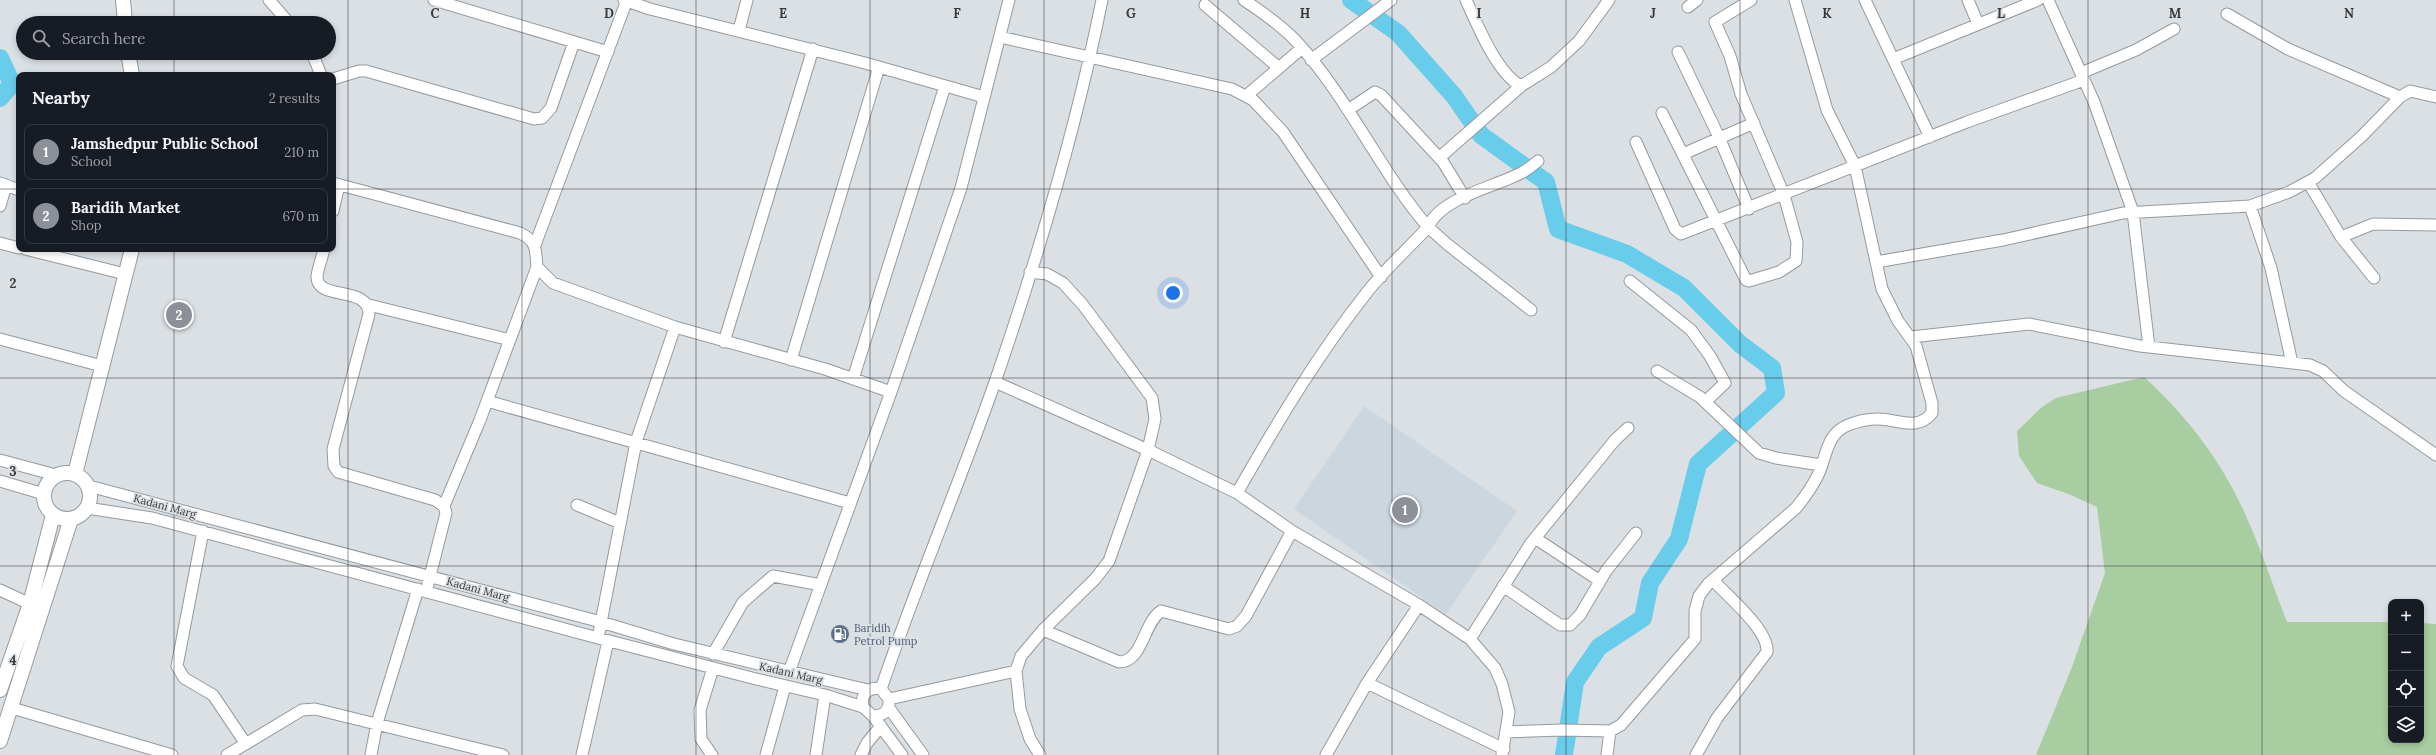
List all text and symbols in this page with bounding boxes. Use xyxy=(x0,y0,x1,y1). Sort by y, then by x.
text: C xyxy=(431,5,440,22)
text: D xyxy=(604,5,614,22)
text: E xyxy=(779,5,787,22)
text: F xyxy=(953,5,961,22)
text: G xyxy=(1126,5,1136,22)
text: H xyxy=(1300,5,1310,22)
text: I xyxy=(1476,5,1482,22)
text: J xyxy=(1650,5,1656,22)
text: K xyxy=(1822,5,1832,22)
text: L xyxy=(1997,5,2005,22)
text: M xyxy=(2169,5,2182,22)
text: N xyxy=(2344,5,2354,22)
search box xyxy=(16,16,336,60)
icon: search xyxy=(30,27,52,49)
text: Search here xyxy=(62,29,145,48)
text: Nearby xyxy=(32,87,90,109)
text: 2 results xyxy=(269,90,320,107)
text: Jamshedpur Public School xyxy=(71,134,258,153)
text: 1 xyxy=(43,144,49,161)
text: 210 m xyxy=(284,144,319,161)
text: School xyxy=(71,153,112,170)
text: Baridih Market xyxy=(71,198,180,217)
text: 2 xyxy=(43,208,49,225)
text: 670 m xyxy=(282,208,319,225)
text: Shop xyxy=(71,217,102,234)
text: 2 xyxy=(10,275,17,292)
your location xyxy=(1163,283,1183,303)
pin: 2 xyxy=(166,300,192,330)
text: 3 xyxy=(9,463,17,480)
street label: Kadani Marg xyxy=(132,491,199,521)
pin: 1 xyxy=(1392,495,1418,525)
street label: Kadani Marg xyxy=(445,574,512,604)
map controls xyxy=(2388,599,2424,743)
button: + xyxy=(2388,599,2424,635)
place label: Baridih Petrol Pump xyxy=(854,621,918,648)
fuel station icon: Baridih Petrol Pump xyxy=(829,623,851,645)
button: − xyxy=(2388,635,2424,671)
text: 4 xyxy=(9,652,17,669)
street label: Kadani Marg xyxy=(758,659,825,687)
button: locate xyxy=(2388,671,2424,707)
button: layers xyxy=(2388,707,2424,743)

